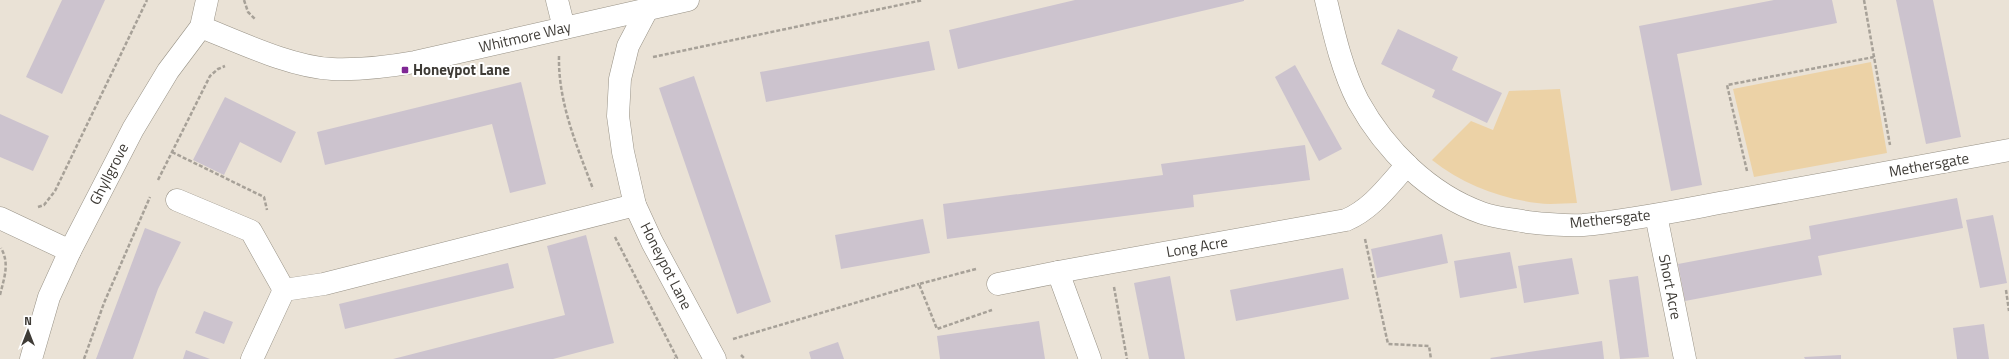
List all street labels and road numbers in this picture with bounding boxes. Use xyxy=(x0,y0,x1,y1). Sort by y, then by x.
street label: Whitmore Way xyxy=(476,15,573,58)
street label: Ghyllgrove xyxy=(83,139,134,209)
street label: Methersgate xyxy=(1887,146,1971,183)
street label: Methersgate xyxy=(1568,203,1651,234)
street label: Honeypot Lane xyxy=(635,218,698,313)
street label: Long Acre xyxy=(1164,230,1229,263)
street label: Short Acre xyxy=(1653,252,1688,321)

